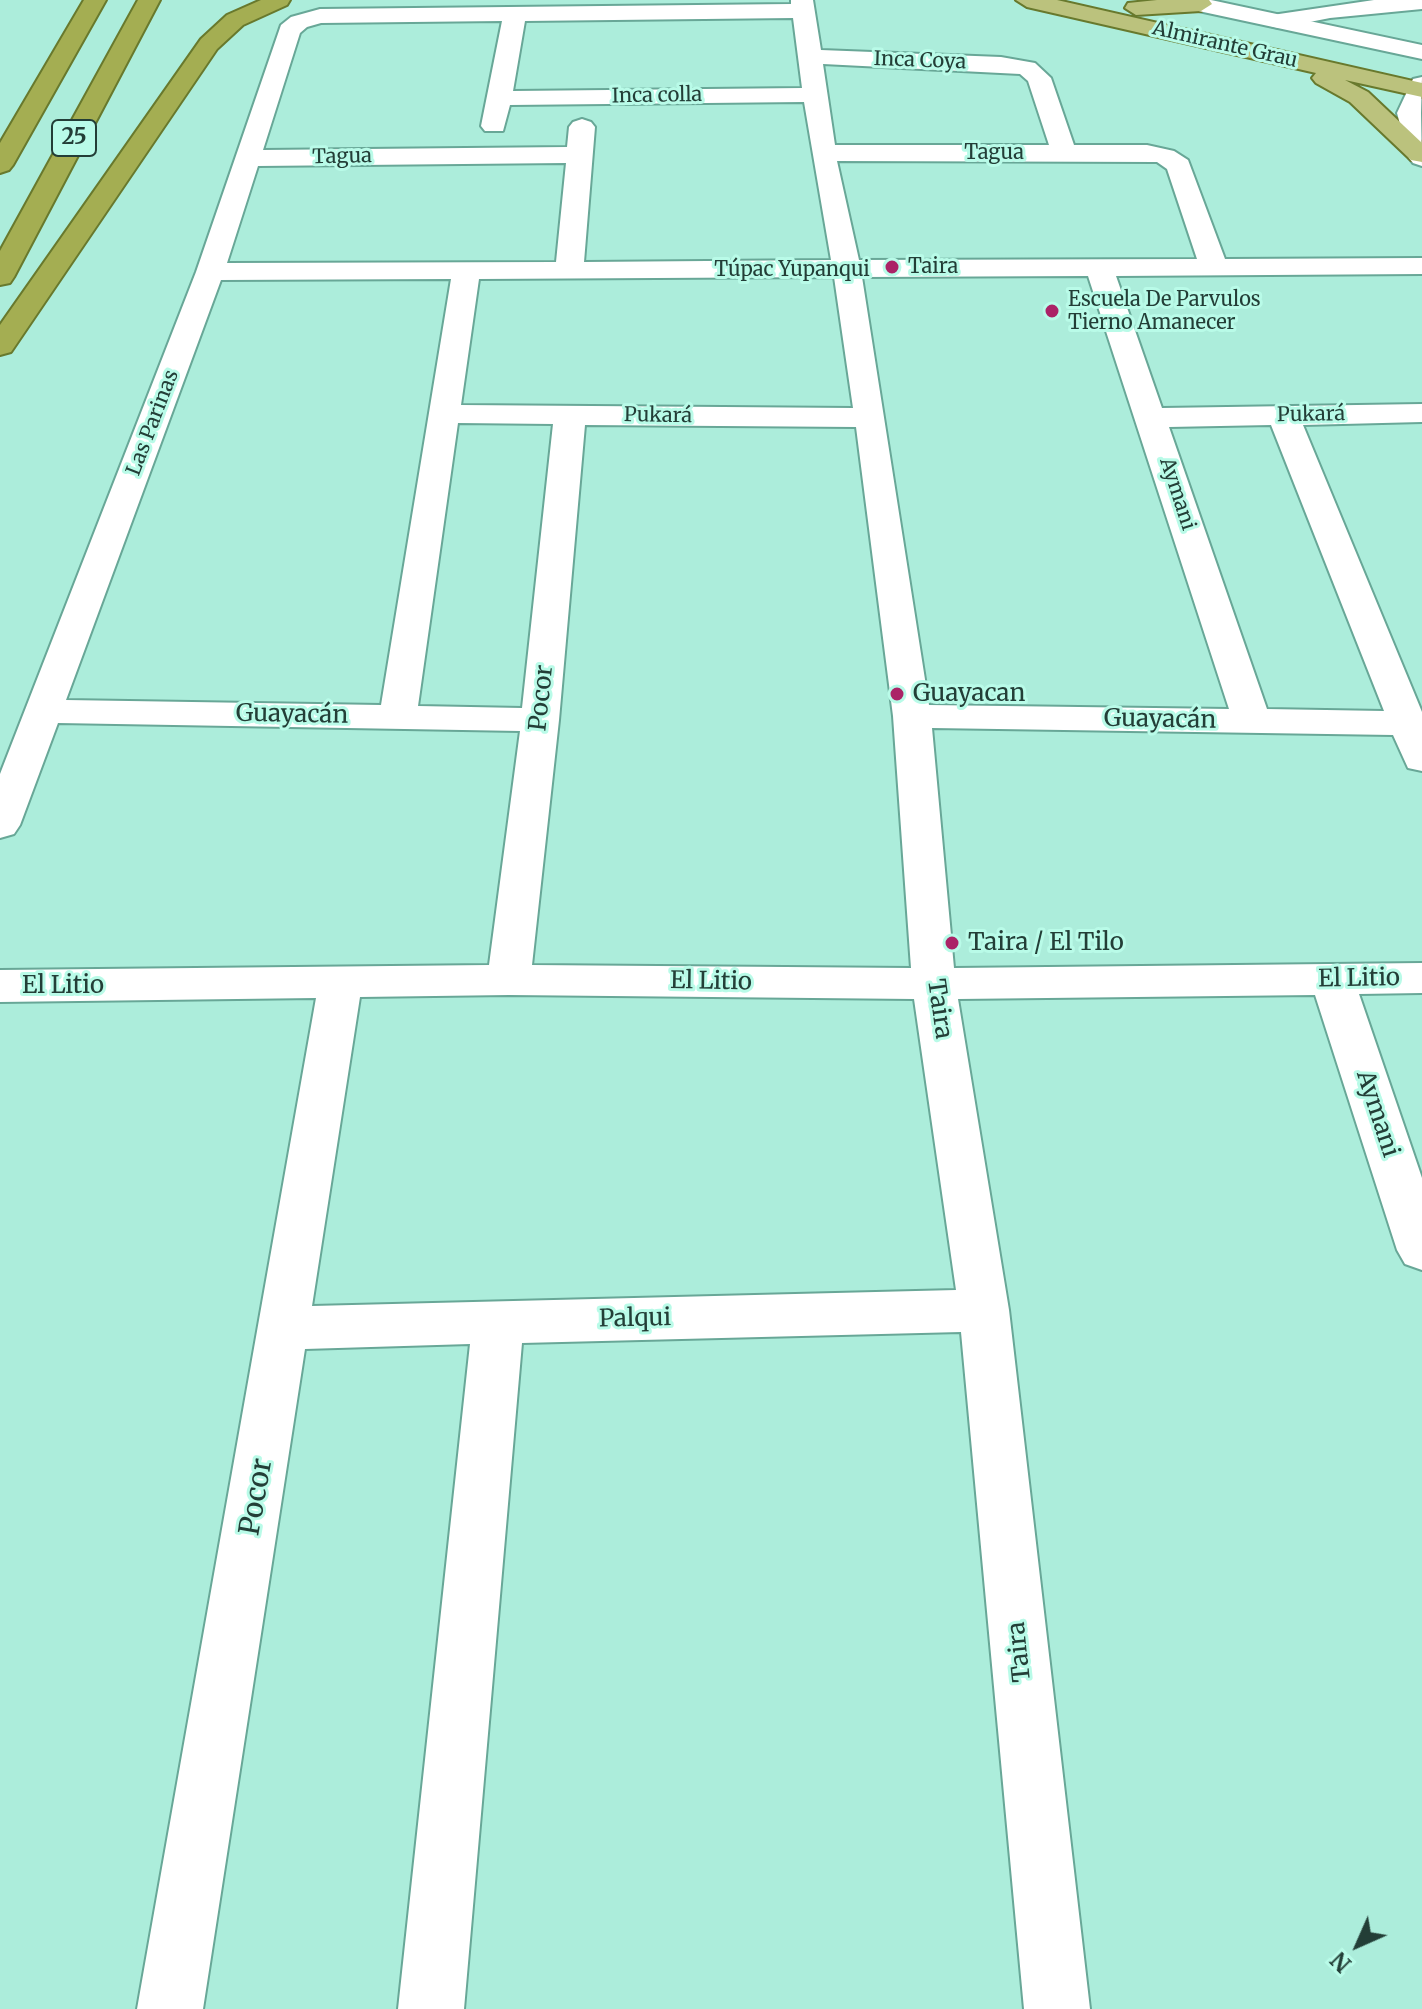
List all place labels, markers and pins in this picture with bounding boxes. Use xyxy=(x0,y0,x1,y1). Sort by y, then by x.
place label: Taira xyxy=(908,255,958,279)
marker: Taira xyxy=(883,258,901,276)
place label: Escuela De Parvulos Tierno Amanecer xyxy=(1068,288,1261,335)
marker: Escuela De Parvulos Tierno Amanecer xyxy=(1043,302,1061,320)
place label: Guayacan xyxy=(913,680,1025,708)
marker: Guayacan xyxy=(888,685,906,703)
place label: Taira / El Tilo xyxy=(968,929,1124,957)
marker: Taira / El Tilo xyxy=(943,934,961,952)

